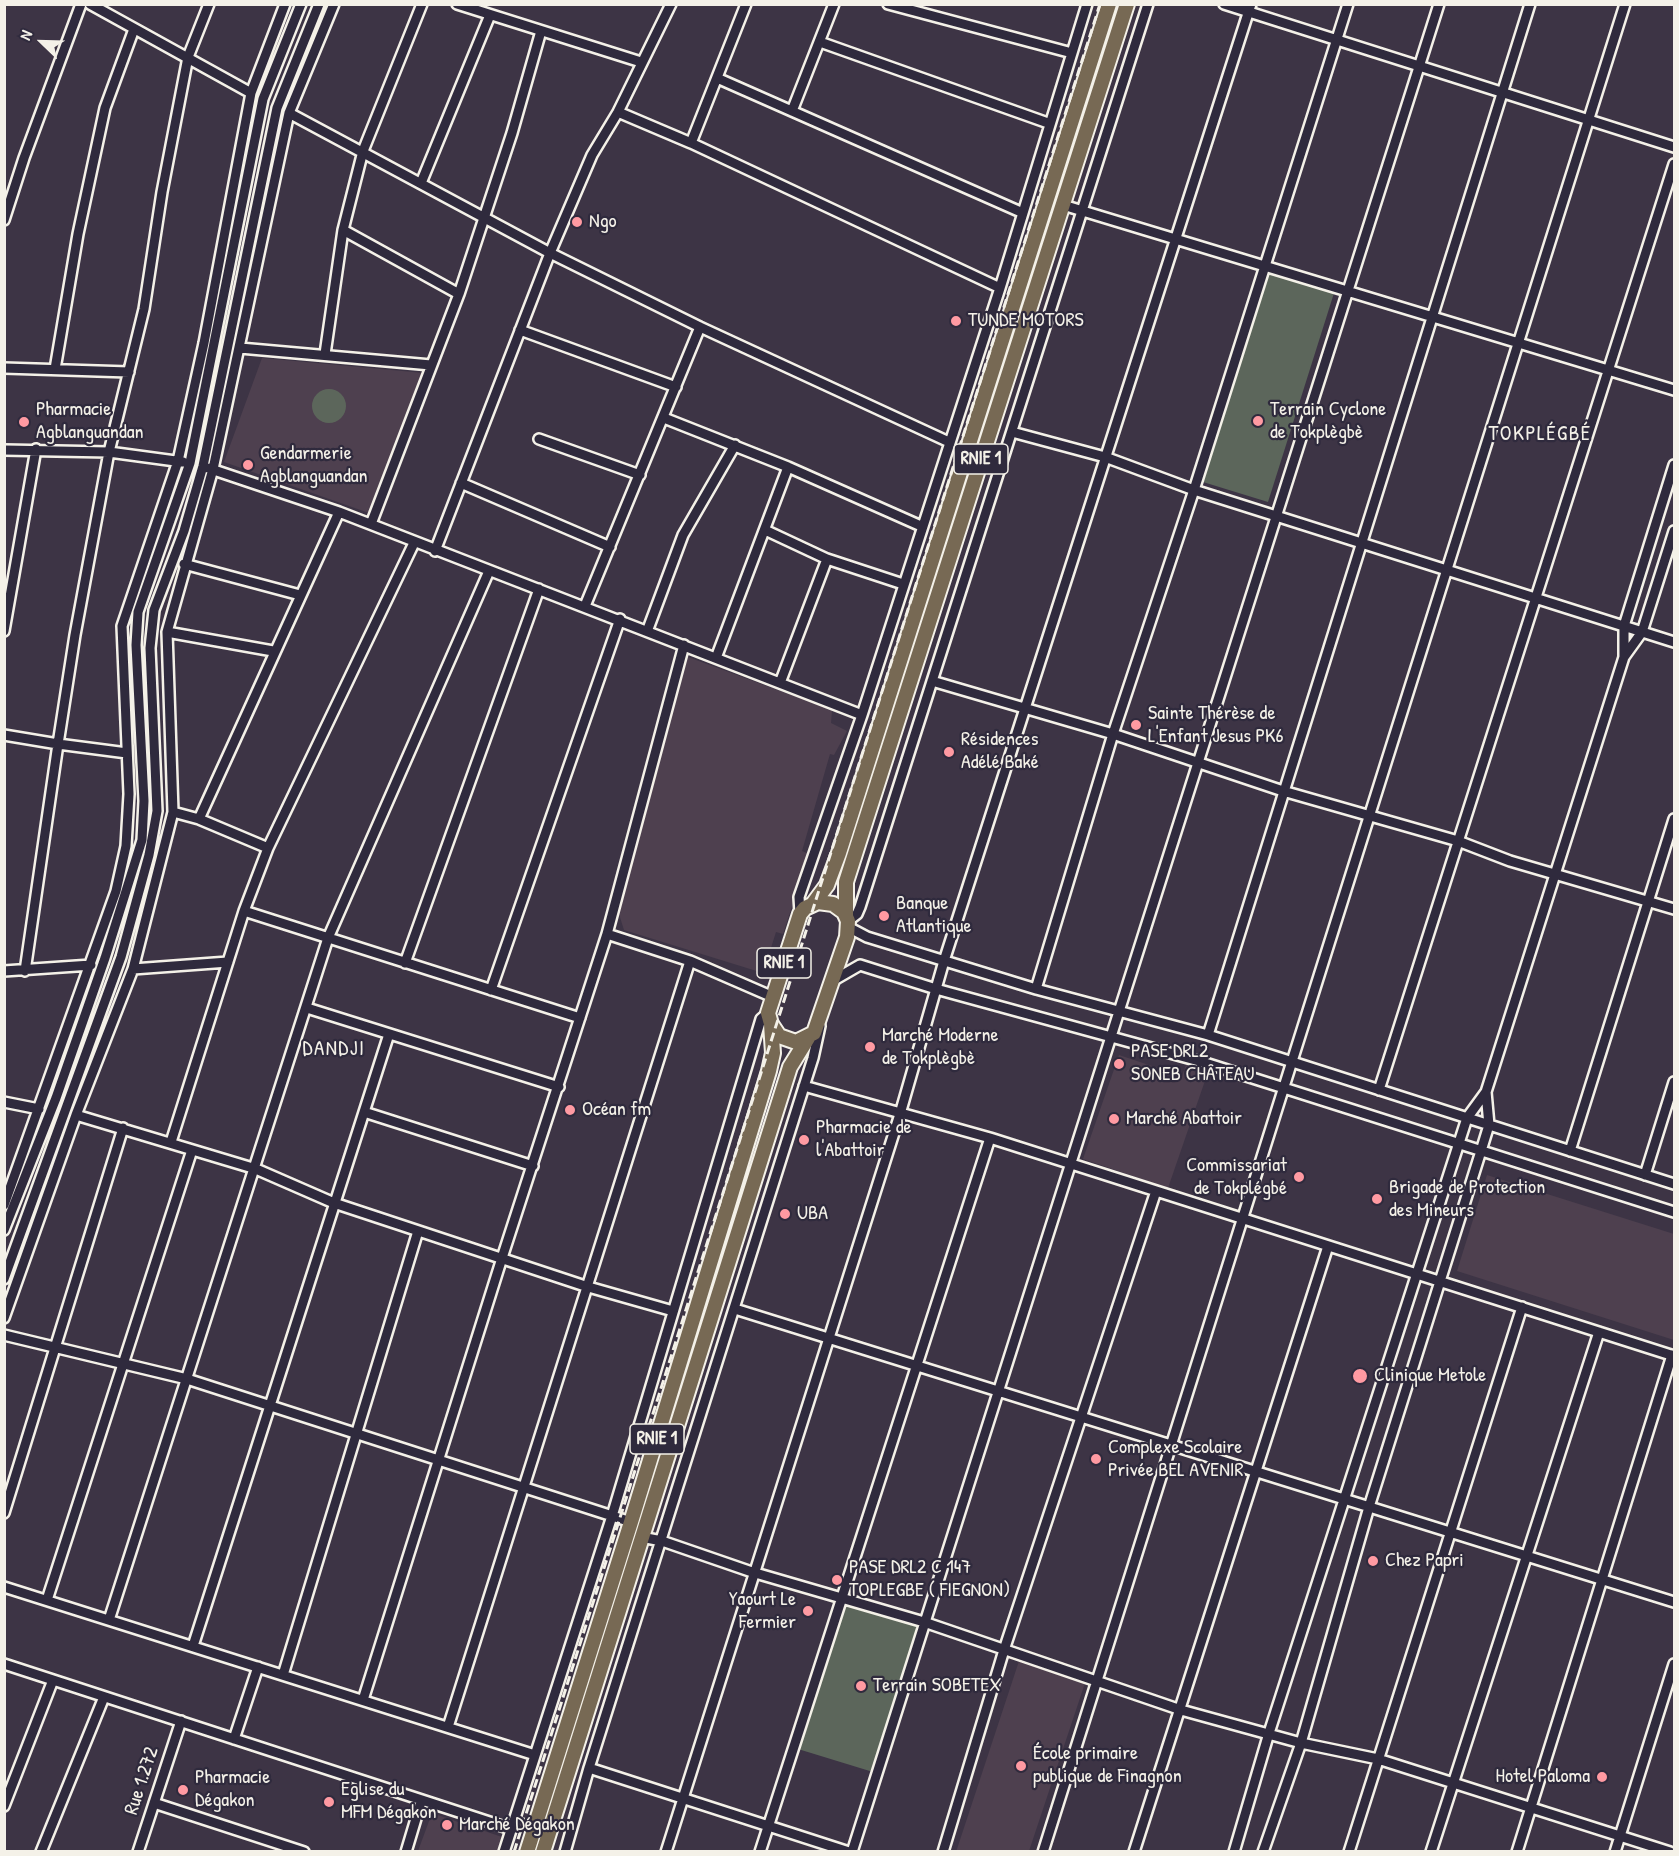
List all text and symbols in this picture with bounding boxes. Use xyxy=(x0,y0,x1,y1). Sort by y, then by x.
north arrow xyxy=(12,12,72,72)
text: N xyxy=(14,27,37,43)
place label: Ngo xyxy=(589,210,617,234)
marker: Ngo xyxy=(570,215,584,229)
place label: TUNDE MOTORS xyxy=(968,309,1084,333)
marker: TUNDE MOTORS xyxy=(949,314,963,328)
place label: Pharmacie Agblanguandan xyxy=(36,398,144,445)
place label: Terrain Cyclone de Tokplègbè xyxy=(1270,398,1386,445)
marker: Terrain Cyclone de Tokplègbè xyxy=(1251,414,1265,428)
marker: Pharmacie Agblanguandan xyxy=(17,415,31,429)
district label: TOKPLÉGBÉ xyxy=(1488,421,1592,447)
place label: Gendarmerie Agblanguandan xyxy=(260,442,368,489)
road number: RNIE 1 xyxy=(954,444,1008,474)
marker: Gendarmerie Agblanguandan xyxy=(241,458,255,472)
place label: Sainte Thérèse de L'Enfant Jesus PK6 xyxy=(1148,702,1284,749)
marker: Sainte Thérèse de L'Enfant Jesus PK6 xyxy=(1129,718,1143,732)
place label: Résidences Adélé Baké xyxy=(961,728,1039,775)
marker: Résidences Adélé Baké xyxy=(942,745,956,759)
place label: Banque Atlantique xyxy=(896,892,971,939)
marker: Banque Atlantique xyxy=(877,909,891,923)
road number: RNIE 1 xyxy=(757,948,811,978)
place label: Marché Moderne de Tokplègbè xyxy=(882,1024,999,1071)
district label: DANDJI xyxy=(302,1036,366,1062)
marker: Marché Moderne de Tokplègbè xyxy=(863,1040,877,1054)
place label: PASE DRL2 SONEB CHÂTEAU xyxy=(1131,1040,1255,1087)
marker: PASE DRL2 SONEB CHÂTEAU xyxy=(1112,1057,1126,1071)
place label: Océan fm xyxy=(582,1098,651,1122)
marker: Océan fm xyxy=(563,1103,577,1117)
place label: Marché Abattoir xyxy=(1126,1107,1242,1131)
marker: Marché Abattoir xyxy=(1107,1112,1121,1126)
place label: Pharmacie de l'Abattoir xyxy=(816,1116,912,1163)
marker: Pharmacie de l'Abattoir xyxy=(797,1133,811,1147)
place label: Commissariat de Tokplégbé xyxy=(1186,1154,1287,1201)
marker: Commissariat de Tokplégbé xyxy=(1292,1170,1306,1184)
place label: Brigade de Protection des Mineurs xyxy=(1389,1176,1545,1223)
marker: Brigade de Protection des Mineurs xyxy=(1370,1192,1384,1206)
place label: UBA xyxy=(797,1202,828,1226)
marker: UBA xyxy=(778,1207,792,1221)
place label: Clinique Metole xyxy=(1374,1364,1486,1388)
marker: Clinique Metole xyxy=(1351,1367,1369,1385)
road number: RNIE 1 xyxy=(630,1424,684,1454)
place label: Complexe Scolaire Privée BEL AVENIR xyxy=(1108,1436,1244,1483)
marker: Complexe Scolaire Privée BEL AVENIR xyxy=(1089,1452,1103,1466)
place label: Chez Papri xyxy=(1385,1549,1464,1573)
marker: Chez Papri xyxy=(1366,1554,1380,1568)
place label: PASE DRL2 C 147 TOPLEGBE ( FIEGNON) xyxy=(849,1556,1010,1603)
marker: PASE DRL2 C 147 TOPLEGBE ( FIEGNON) xyxy=(830,1573,844,1587)
place label: Yaourt Le Fermier xyxy=(729,1588,796,1635)
marker: Yaourt Le Fermier xyxy=(801,1604,815,1618)
place label: Terrain SOBETEX xyxy=(873,1674,1001,1698)
marker: Terrain SOBETEX xyxy=(854,1679,868,1693)
place label: École primaire publique de Finagnon xyxy=(1033,1742,1182,1789)
street label: Rue 1.272 xyxy=(120,1744,164,1818)
marker: École primaire publique de Finagnon xyxy=(1014,1759,1028,1773)
place label: Hotel Paloma xyxy=(1496,1765,1590,1789)
place label: Pharmacie Dégakon xyxy=(195,1766,270,1813)
marker: Hotel Paloma xyxy=(1595,1770,1609,1784)
place label: Eglise du MFM Dégakon xyxy=(341,1778,436,1825)
marker: Pharmacie Dégakon xyxy=(176,1783,190,1797)
marker: Eglise du MFM Dégakon xyxy=(322,1795,336,1809)
place label: Marché Dégakon xyxy=(459,1813,575,1837)
marker: Marché Dégakon xyxy=(440,1818,454,1832)

